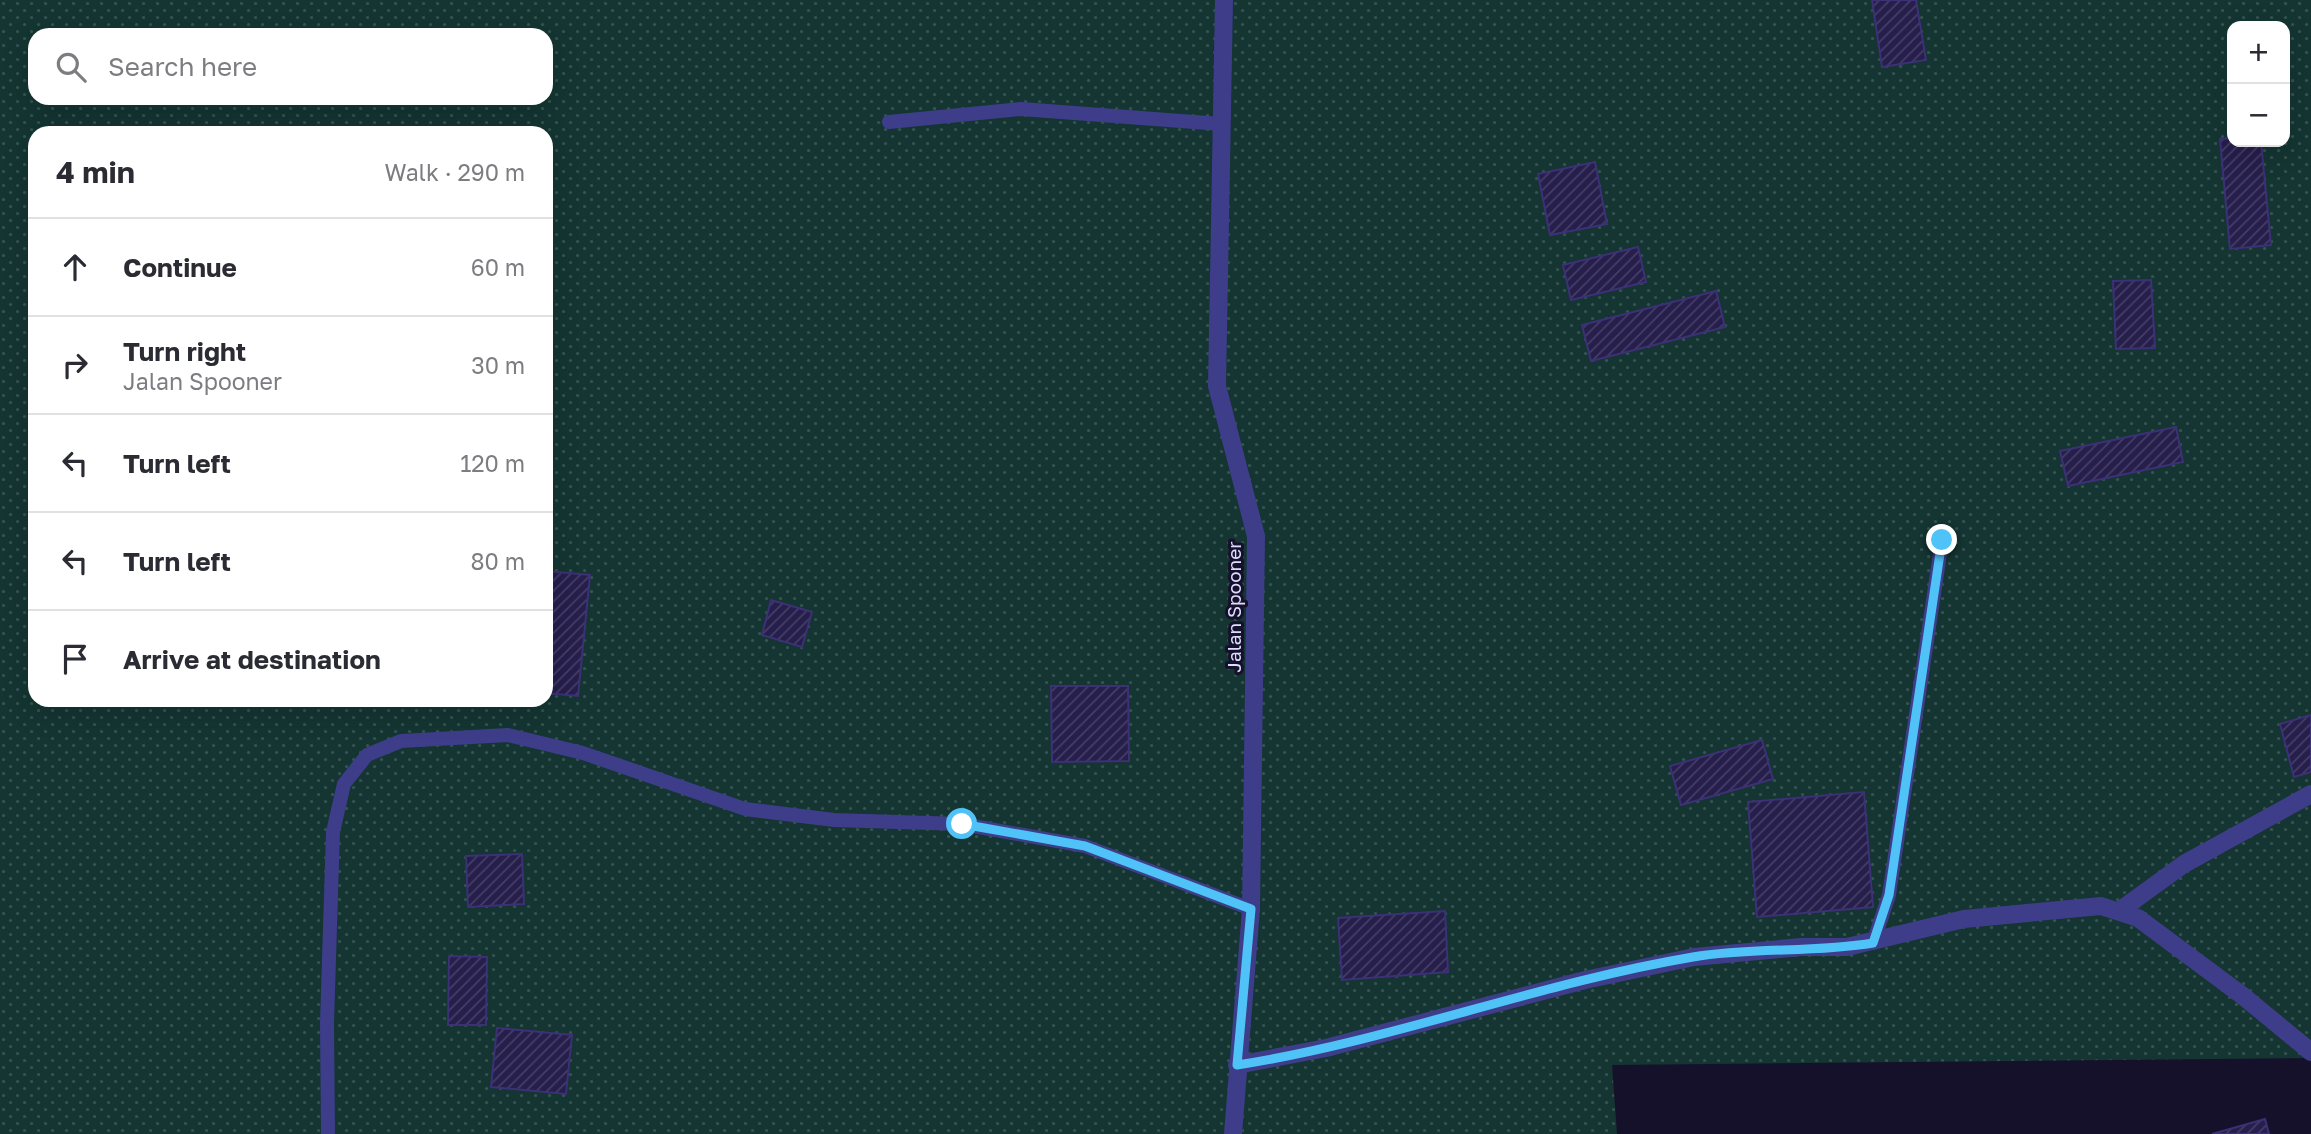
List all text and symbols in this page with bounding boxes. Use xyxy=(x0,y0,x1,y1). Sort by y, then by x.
map controls xyxy=(2227,21,2290,147)
button: + xyxy=(2227,21,2290,84)
search box xyxy=(28,28,553,105)
icon: search xyxy=(52,48,90,86)
text: Search here xyxy=(108,51,257,82)
button: − xyxy=(2227,84,2290,147)
text: 4 min xyxy=(56,154,135,190)
text: Walk · 290 m xyxy=(384,158,525,186)
icon: ahead xyxy=(56,248,94,286)
text: Continue xyxy=(123,252,237,283)
text: 60 m xyxy=(471,253,525,281)
text: Turn right xyxy=(123,336,246,367)
icon: right xyxy=(56,346,94,384)
text: 30 m xyxy=(471,351,525,379)
text: Jalan Spooner xyxy=(123,367,282,395)
icon: left xyxy=(56,444,94,482)
text: Turn left xyxy=(123,448,231,479)
text: 120 m xyxy=(460,449,525,477)
route end xyxy=(1926,524,1957,555)
street label: Jalan Spooner xyxy=(1222,541,1245,673)
icon: left xyxy=(56,542,94,580)
text: Turn left xyxy=(123,546,231,577)
text: 80 m xyxy=(471,547,525,575)
icon: arrive xyxy=(56,640,94,678)
text: Arrive at destination xyxy=(123,644,381,675)
route start xyxy=(946,808,977,839)

